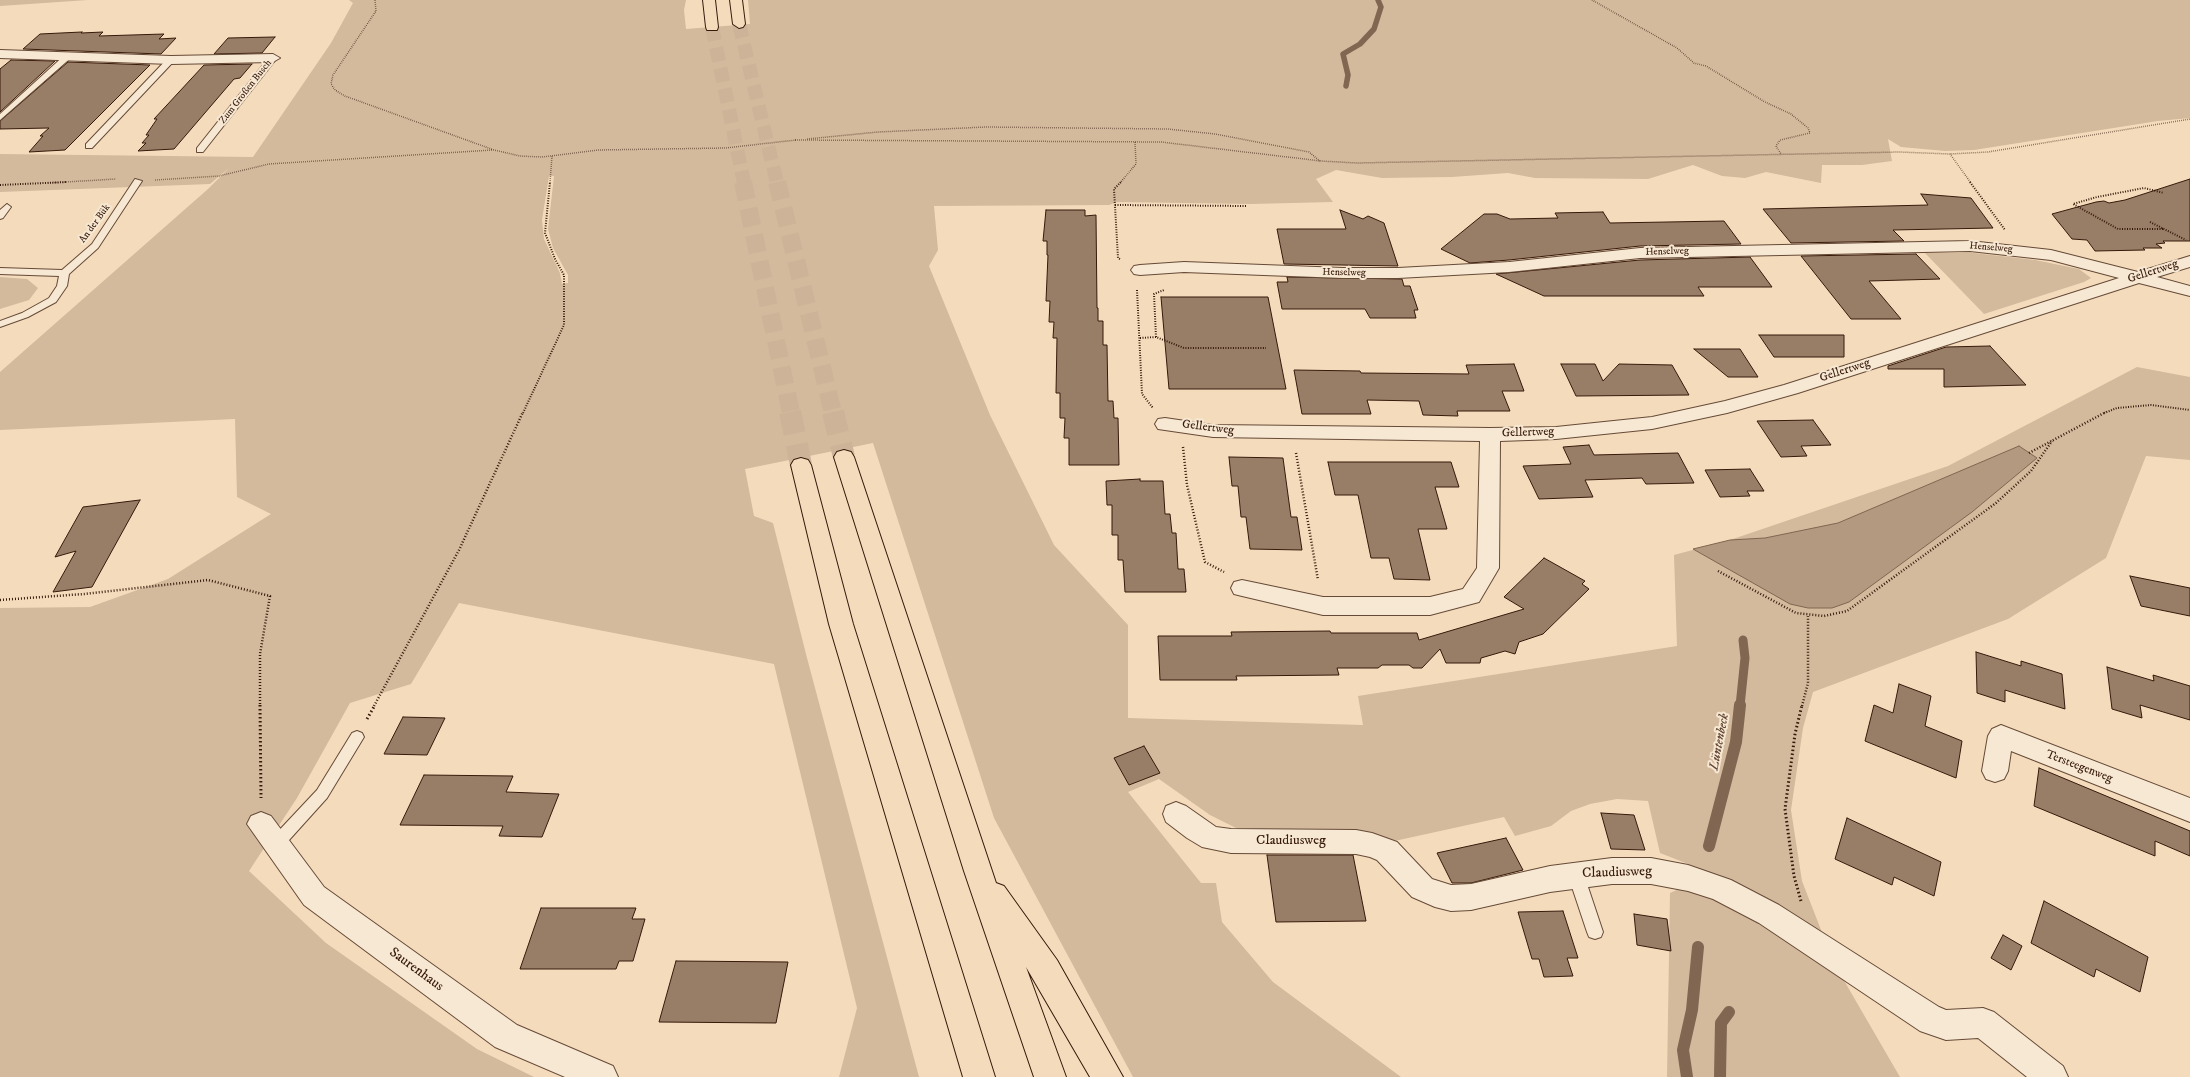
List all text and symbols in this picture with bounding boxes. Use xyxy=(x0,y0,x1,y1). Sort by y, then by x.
street label: Zum Großen Busch xyxy=(217,58,275,126)
street label: An der Bük xyxy=(77,202,113,246)
street label: Henselweg xyxy=(1969,240,2013,256)
street label: Henselweg xyxy=(1645,245,1689,259)
street label: Gellertweg xyxy=(2126,257,2180,287)
street label: Henselweg xyxy=(1322,267,1366,279)
street label: Gellertweg xyxy=(1818,356,1872,386)
street label: Gellertweg xyxy=(1181,418,1235,438)
street label: Gellertweg xyxy=(1502,425,1554,441)
water label: Lüntenbeck xyxy=(1707,712,1733,772)
street label: Tersteegenweg xyxy=(2043,748,2115,786)
street label: Claudiusweg xyxy=(1256,833,1326,849)
street label: Claudiusweg xyxy=(1582,863,1652,883)
street label: Saurenhaus xyxy=(386,945,446,995)

